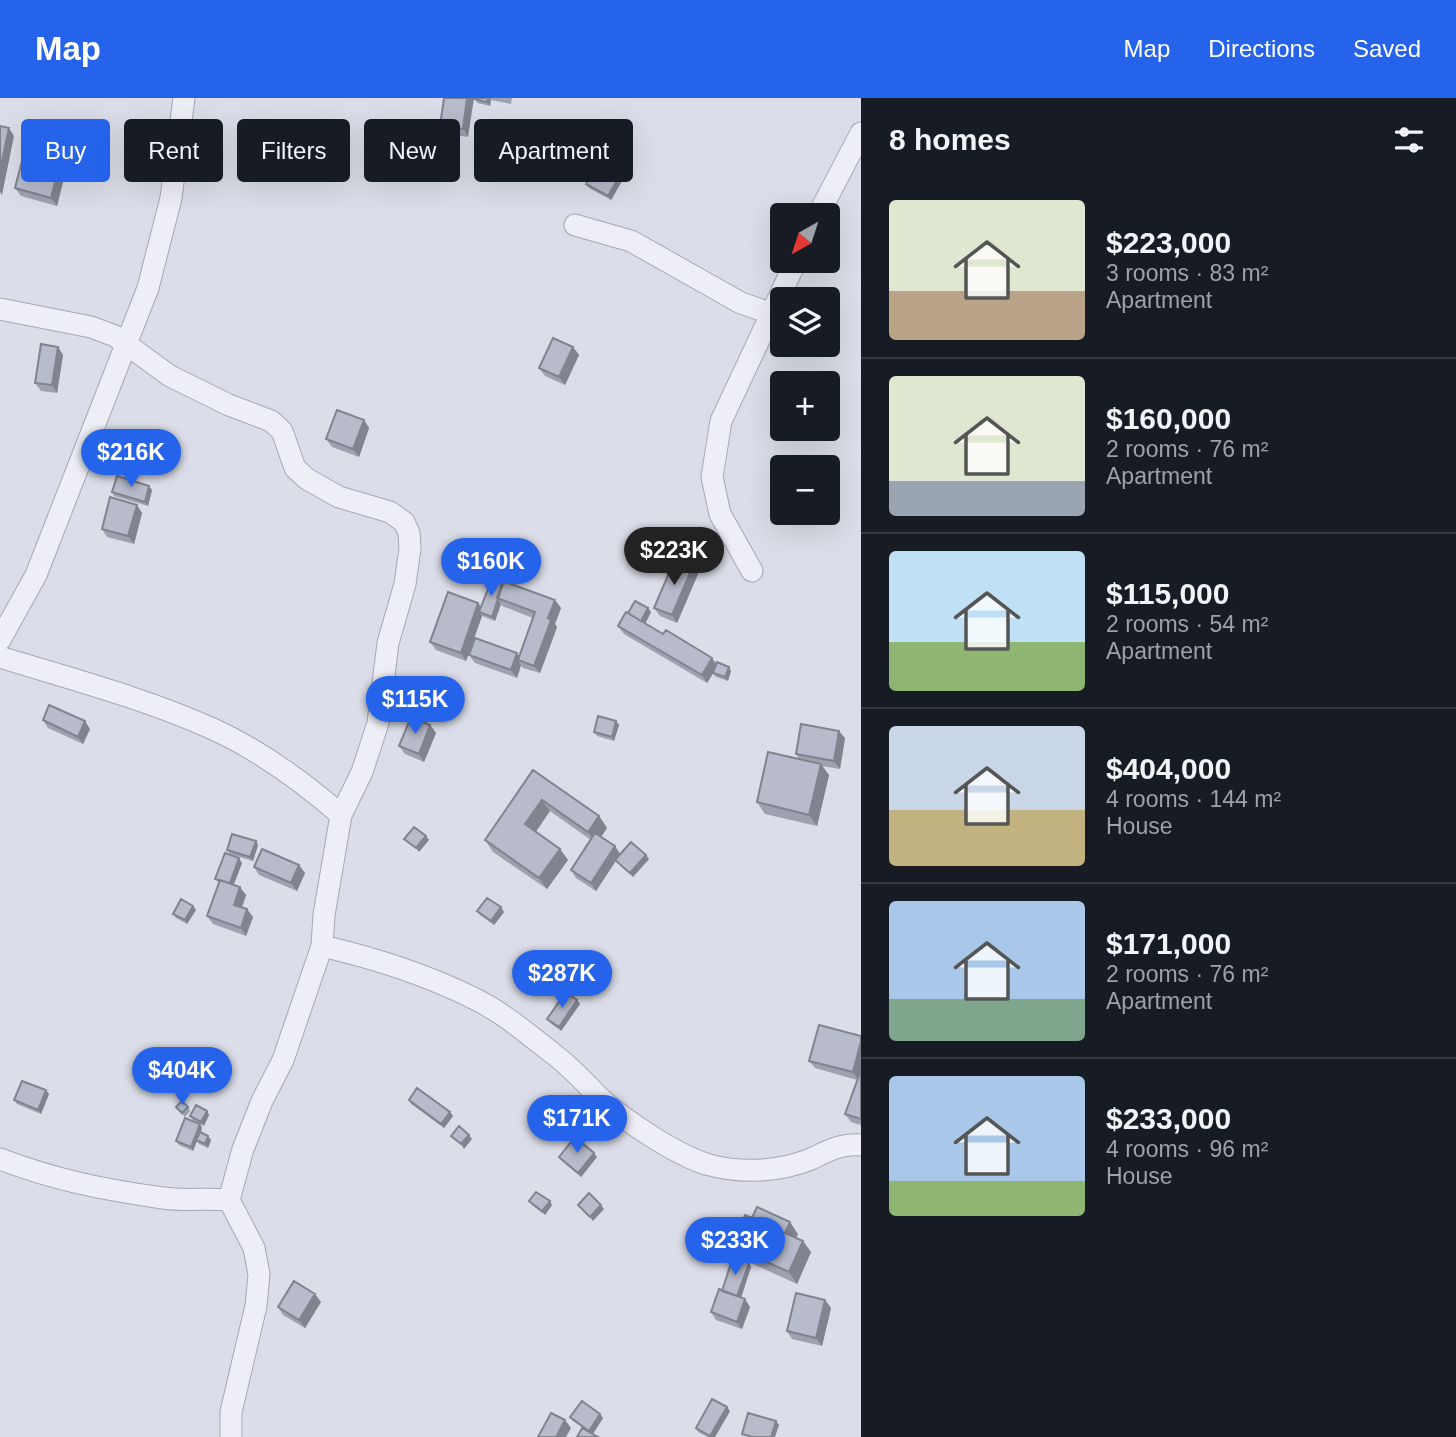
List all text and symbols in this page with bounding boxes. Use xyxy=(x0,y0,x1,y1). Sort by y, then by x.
text: Map xyxy=(35,30,101,67)
text: Map xyxy=(1124,35,1170,62)
text: Directions xyxy=(1208,35,1315,62)
text: Saved xyxy=(1353,35,1421,62)
chip: Buy xyxy=(21,119,110,182)
chip: Rent xyxy=(124,119,223,182)
chip: Filters xyxy=(237,119,350,182)
chip: New xyxy=(364,119,460,182)
chip: Apartment xyxy=(474,119,633,182)
icon: filters xyxy=(1390,121,1428,159)
text: 8 homes xyxy=(889,123,1011,156)
north arrow xyxy=(770,203,840,273)
map controls xyxy=(770,203,840,525)
text: $223,000 xyxy=(1106,226,1231,259)
icon: home xyxy=(945,228,1029,312)
text: 3 rooms · 83 m² xyxy=(1106,260,1268,286)
button: layers xyxy=(770,287,840,357)
text: Apartment xyxy=(1106,287,1212,313)
button: + xyxy=(770,371,840,441)
text: $160,000 xyxy=(1106,402,1231,435)
icon: home xyxy=(945,404,1029,488)
pin: $216K xyxy=(82,430,180,489)
text: 2 rooms · 76 m² xyxy=(1106,436,1268,462)
text: $216K xyxy=(97,439,165,465)
button: − xyxy=(770,455,840,525)
text: Apartment xyxy=(1106,463,1212,489)
pin: $223K xyxy=(625,528,723,587)
text: $223K xyxy=(640,537,708,563)
pin: $160K xyxy=(442,538,540,598)
text: $160K xyxy=(457,548,525,574)
text: $115,000 xyxy=(1106,577,1229,610)
icon: home xyxy=(945,579,1029,663)
text: 2 rooms · 54 m² xyxy=(1106,611,1268,637)
text: Apartment xyxy=(1106,638,1212,664)
pin: $115K xyxy=(366,676,464,736)
text: $115K xyxy=(382,686,448,712)
text: $404,000 xyxy=(1106,752,1231,785)
icon: home xyxy=(945,754,1029,838)
text: 4 rooms · 144 m² xyxy=(1106,786,1281,812)
text: House xyxy=(1106,813,1172,839)
text: $171,000 xyxy=(1106,927,1231,960)
icon: home xyxy=(945,929,1029,1013)
pin: $287K xyxy=(513,950,611,1010)
text: $287K xyxy=(528,960,596,986)
text: 2 rooms · 76 m² xyxy=(1106,961,1268,987)
text: Apartment xyxy=(1106,988,1212,1014)
pin: $404K xyxy=(133,1048,231,1107)
text: $404K xyxy=(148,1057,216,1083)
pin: $171K xyxy=(528,1096,626,1155)
text: $233,000 xyxy=(1106,1102,1231,1135)
icon: home xyxy=(945,1104,1029,1188)
text: $171K xyxy=(543,1105,611,1131)
text: 4 rooms · 96 m² xyxy=(1106,1136,1268,1162)
text: House xyxy=(1106,1163,1172,1189)
pin: $233K xyxy=(686,1218,784,1277)
text: $233K xyxy=(701,1227,769,1253)

